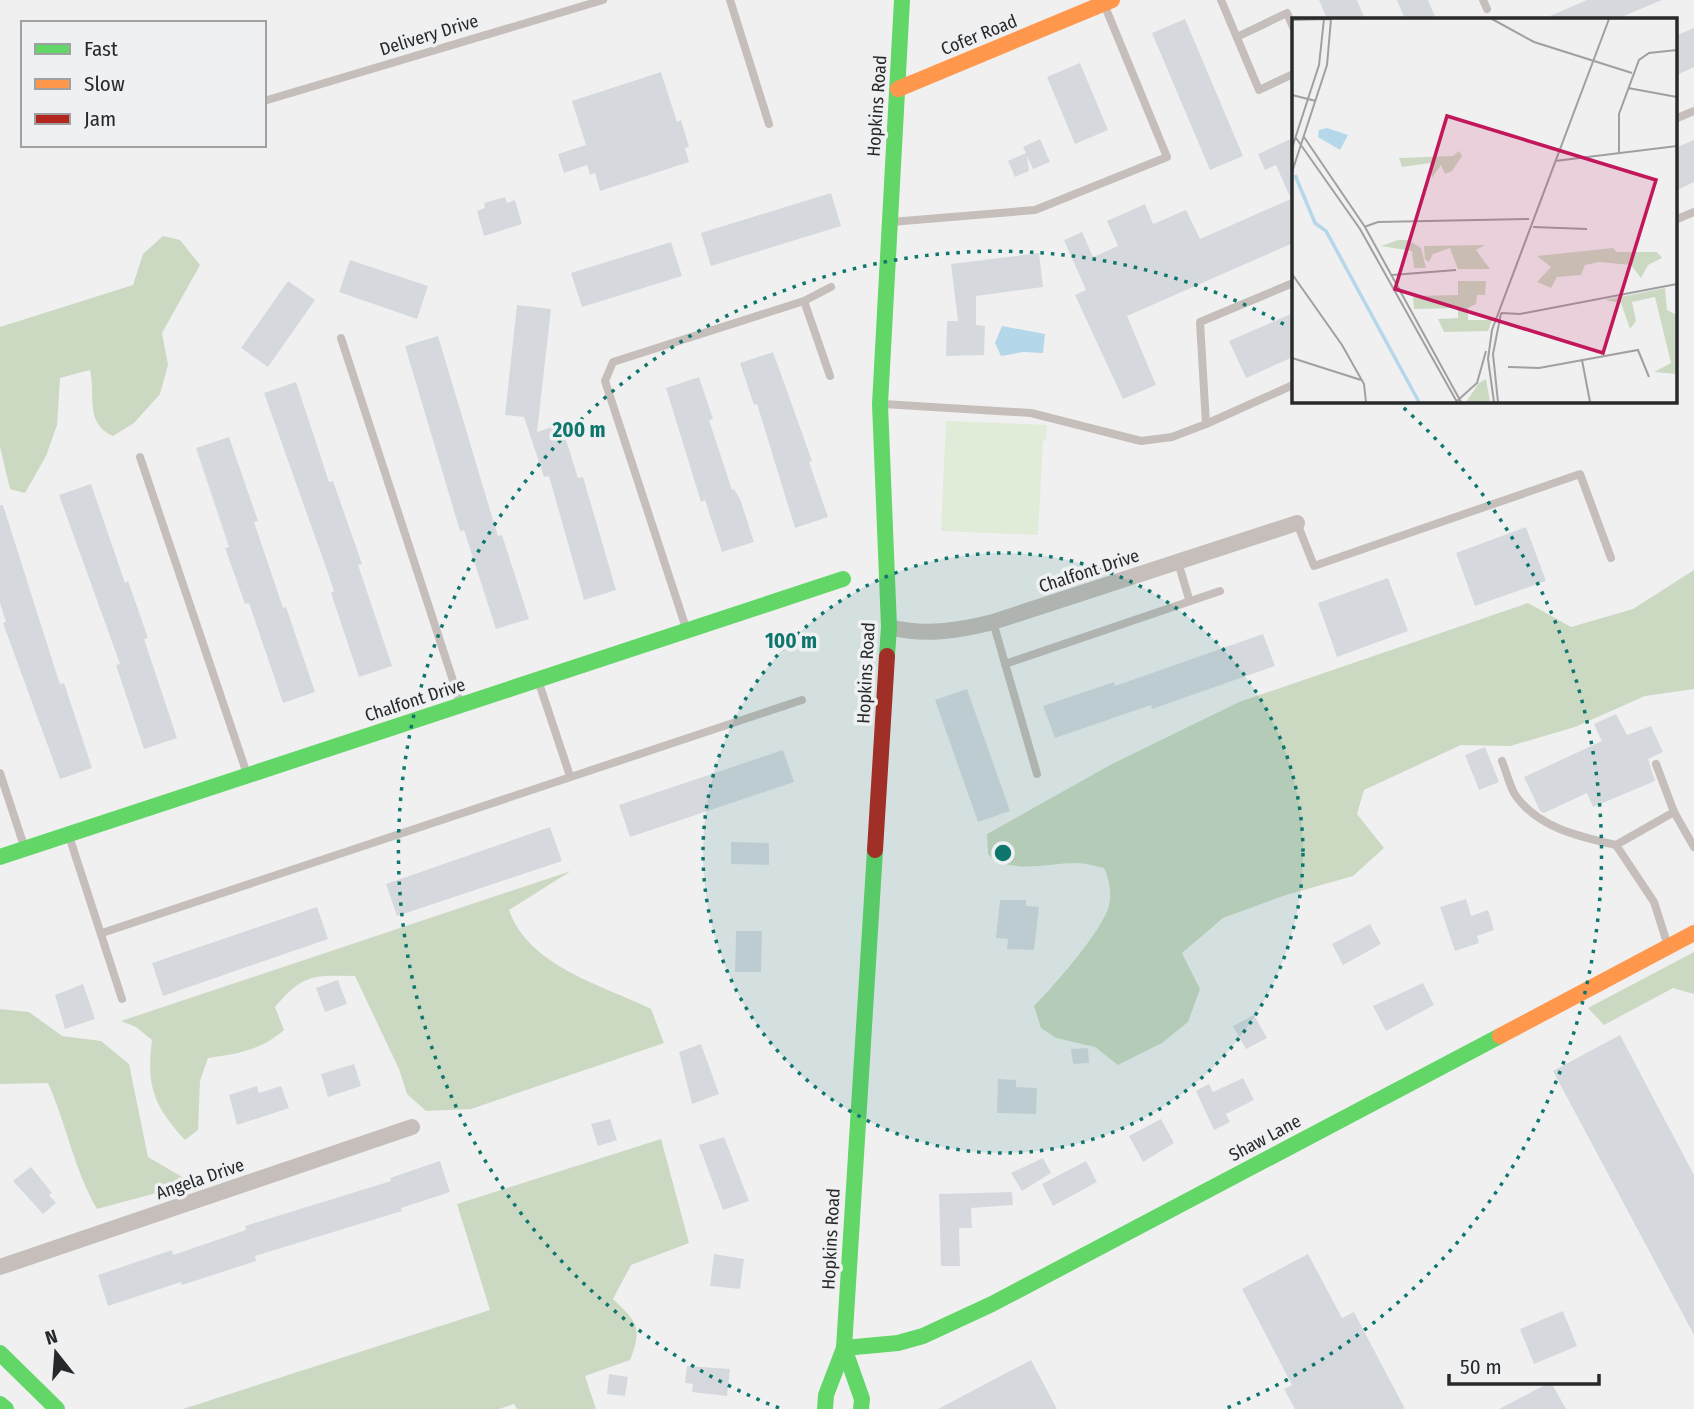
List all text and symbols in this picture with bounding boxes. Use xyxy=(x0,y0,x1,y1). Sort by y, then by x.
street label: Delivery Drive xyxy=(377,10,481,60)
street label: Cofer Road xyxy=(938,10,1020,60)
inset map xyxy=(1292,18,1676,402)
legend xyxy=(21,21,266,147)
text: Fast xyxy=(84,36,118,62)
street label: Hopkins Road xyxy=(862,55,892,157)
text: Slow xyxy=(84,71,125,97)
text: Jam xyxy=(84,106,116,132)
text: 200 m xyxy=(551,417,606,443)
street label: Chalfont Drive xyxy=(1036,544,1142,598)
street label: Hopkins Road xyxy=(852,622,880,724)
text: 100 m xyxy=(765,628,817,654)
street label: Chalfont Drive xyxy=(362,673,468,727)
centre of rings xyxy=(991,841,1015,865)
street label: Shaw Lane xyxy=(1225,1110,1305,1166)
street label: Angela Drive xyxy=(153,1154,247,1204)
street label: Hopkins Road xyxy=(817,1188,845,1290)
north arrow xyxy=(21,1318,91,1388)
text: N xyxy=(42,1325,60,1350)
scale bar xyxy=(1449,1342,1600,1386)
text: 50 m xyxy=(1460,1354,1502,1380)

